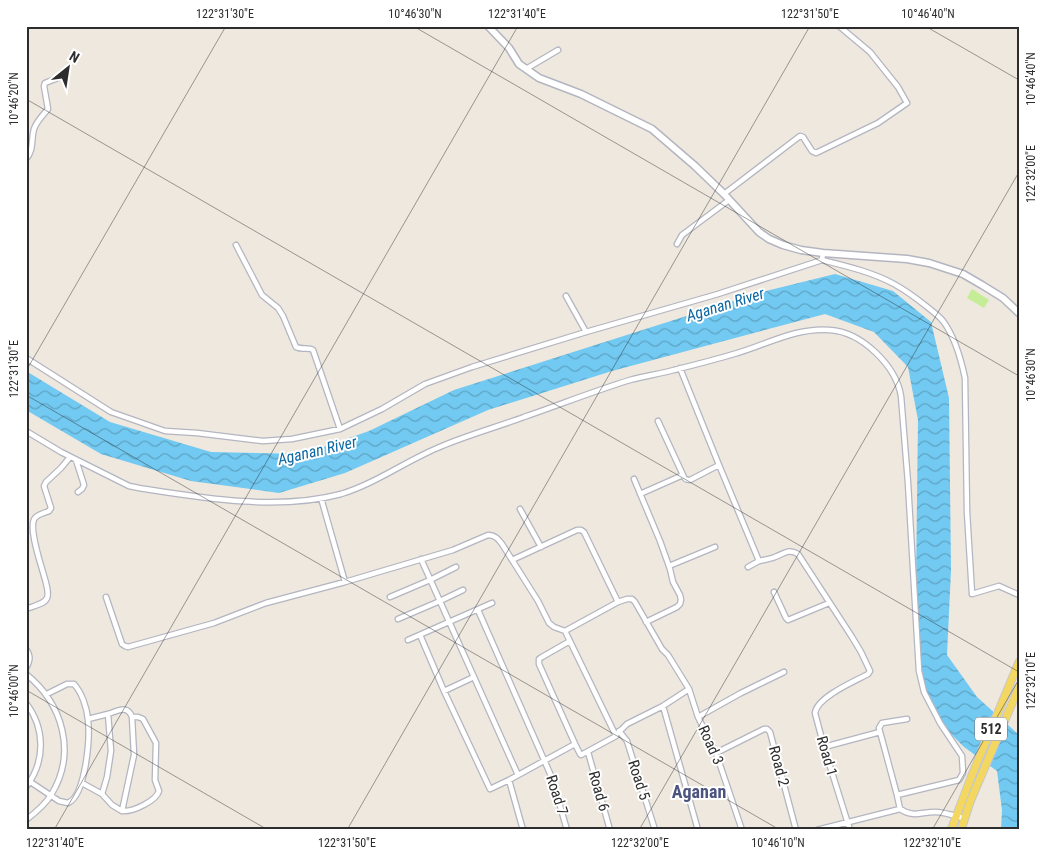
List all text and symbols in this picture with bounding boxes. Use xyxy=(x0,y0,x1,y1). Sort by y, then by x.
text: 122°31'30"E xyxy=(196,7,254,21)
text: 10°46'30"N xyxy=(388,7,442,21)
text: 122°31'40"E xyxy=(488,7,546,21)
text: 122°31'50"E xyxy=(781,7,839,21)
text: 10°46'40"N xyxy=(901,7,955,21)
north arrow xyxy=(42,42,92,92)
text: N xyxy=(67,48,82,66)
text: 10°46'40"N xyxy=(1024,52,1038,106)
text: 10°46'20"N xyxy=(7,72,21,126)
text: 122°32'00"E xyxy=(1024,145,1038,203)
water label: Aganan River xyxy=(683,283,768,326)
text: 122°31'30"E xyxy=(7,340,21,398)
text: 10°46'30"N xyxy=(1024,348,1038,402)
water label: Aganan River xyxy=(275,432,360,469)
text: 122°32'10"E xyxy=(1024,652,1038,710)
text: 10°46'00"N xyxy=(7,664,21,718)
road number: 512 xyxy=(975,718,1007,741)
street label: Road 3 xyxy=(694,723,728,767)
street label: Road 1 xyxy=(813,734,841,778)
street label: Road 2 xyxy=(765,744,793,788)
street label: Road 5 xyxy=(624,758,654,802)
street label: Road 6 xyxy=(585,769,613,813)
street label: Road 7 xyxy=(542,773,572,817)
district label: Aganan xyxy=(672,781,726,802)
text: 122°31'40"E xyxy=(26,836,84,850)
text: 122°31'50"E xyxy=(318,836,376,850)
text: 122°32'00"E xyxy=(611,836,669,850)
text: 10°46'10"N xyxy=(751,836,805,850)
text: 122°32'10"E xyxy=(903,836,961,850)

